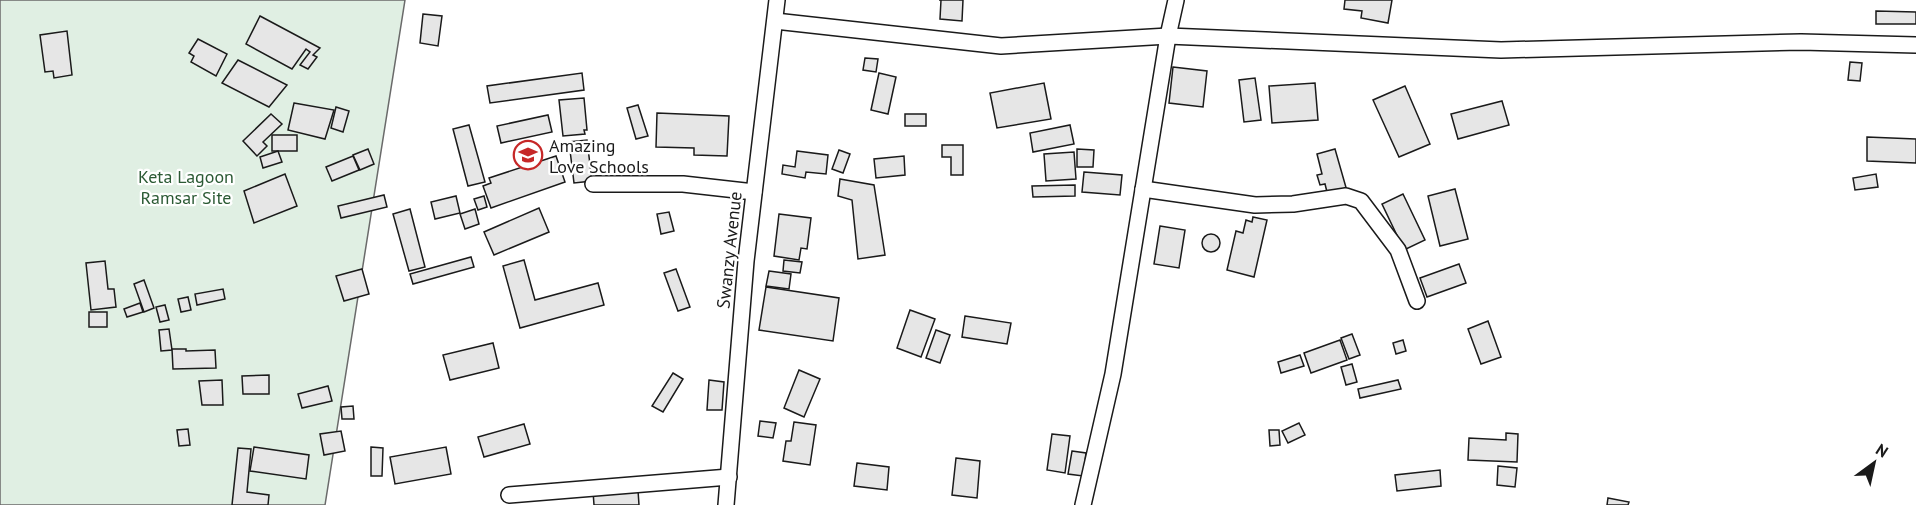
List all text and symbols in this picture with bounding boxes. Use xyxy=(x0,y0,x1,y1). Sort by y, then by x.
place label: Amazing Love Schools xyxy=(549,134,649,178)
school or university icon: Amazing Love Schools xyxy=(512,139,544,171)
park label: Keta Lagoon Ramsar Site xyxy=(138,165,234,209)
street label: Swanzy Avenue xyxy=(711,190,747,310)
north arrow xyxy=(1844,433,1904,493)
text: N xyxy=(1872,439,1892,462)

